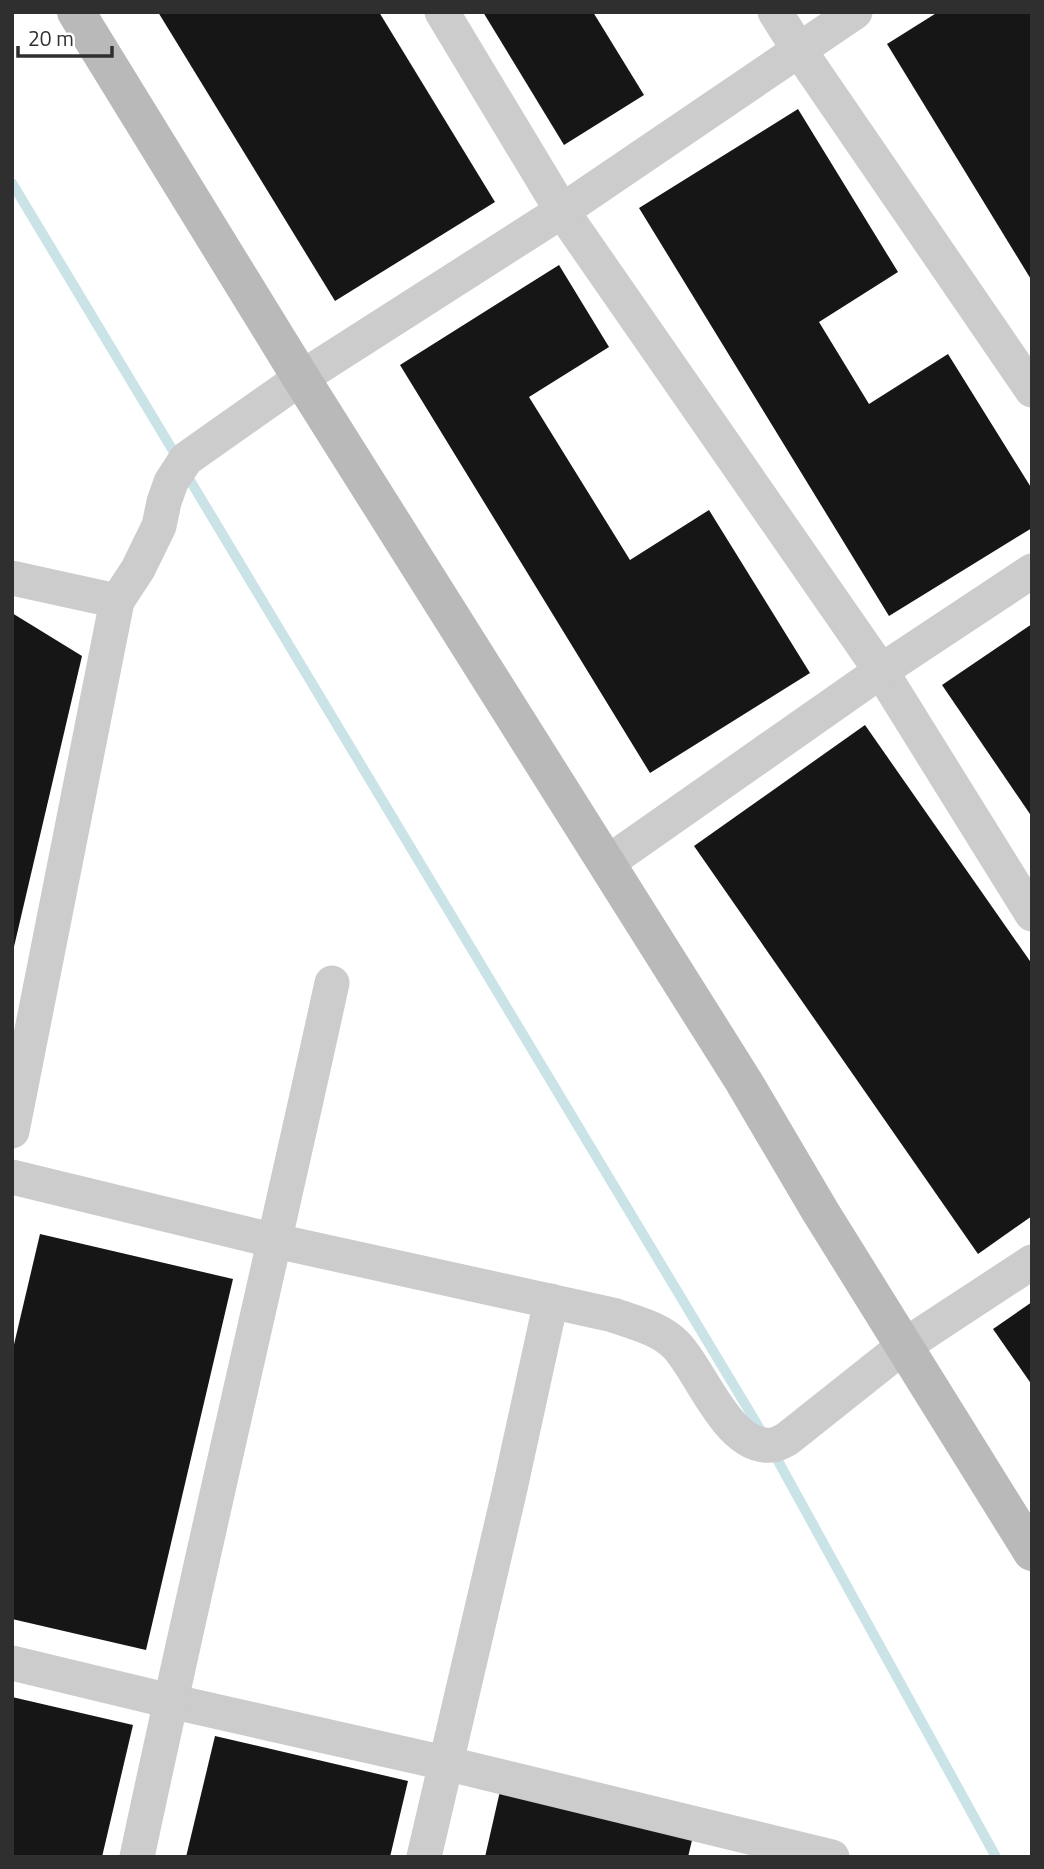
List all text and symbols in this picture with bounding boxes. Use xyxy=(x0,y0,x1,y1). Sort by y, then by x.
scale bar xyxy=(18,14,112,58)
text: 20 m xyxy=(28,22,74,54)

